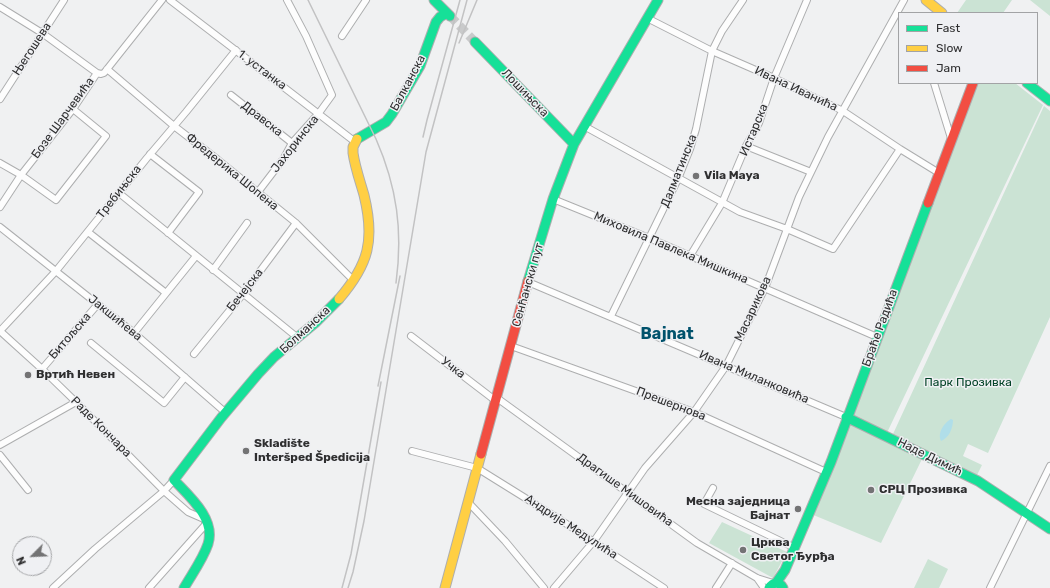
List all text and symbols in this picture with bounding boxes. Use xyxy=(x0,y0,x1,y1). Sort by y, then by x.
legend xyxy=(898,12,1038,84)
street label: Његошева xyxy=(10,20,54,78)
text: Fast xyxy=(936,21,960,35)
text: Slow xyxy=(936,41,963,55)
street label: 1. устанка xyxy=(235,47,289,93)
street label: Балканска xyxy=(387,53,429,113)
text: Jam xyxy=(936,61,961,75)
street label: Ивана Иванића xyxy=(752,63,840,115)
street label: Лошињска xyxy=(499,66,551,120)
street label: Бозе Шарчевића xyxy=(29,75,97,161)
street label: Дравска xyxy=(238,98,286,140)
street label: Истарска xyxy=(737,102,771,158)
street label: Јахоринска xyxy=(268,112,322,176)
street label: Фредерика Шопена xyxy=(183,130,281,214)
street label: Далматинска xyxy=(658,132,700,210)
street label: Требињска xyxy=(94,162,144,222)
place label: Vila Maya xyxy=(704,169,759,183)
marker: Vila Maya xyxy=(691,171,701,181)
street label: Миховила Павлека Мишкина xyxy=(592,209,750,287)
street label: Сенћански пут xyxy=(509,241,547,329)
street label: Бечејска xyxy=(224,266,266,314)
street label: Масарикова xyxy=(732,274,774,344)
street label: Браће Радића xyxy=(859,287,901,369)
street label: Јакшићева xyxy=(85,292,145,344)
street label: Болманска xyxy=(277,303,333,357)
street label: Битољска xyxy=(46,310,94,362)
district label: Bajnat xyxy=(640,324,694,344)
street label: Ивана Миланковића xyxy=(697,347,811,407)
street label: Учка xyxy=(438,354,468,382)
place label: Вртић Невен xyxy=(36,368,115,382)
marker: Вртић Невен xyxy=(23,370,33,380)
park label: Парк Прозивка xyxy=(924,376,1012,390)
street label: Прешернова xyxy=(634,384,708,424)
street label: Раде Кончара xyxy=(68,394,134,460)
street label: Наде Димић xyxy=(895,435,965,479)
place label: Skladište Interšped Špedicija xyxy=(254,437,370,465)
marker: Skladište Interšped Špedicija xyxy=(241,446,251,456)
street label: Драгише Мишовића xyxy=(574,450,676,530)
place label: СРЦ Прозивка xyxy=(879,483,967,497)
marker: СРЦ Прозивка xyxy=(866,485,876,495)
street label: Андрије Медулића xyxy=(522,492,620,562)
place label: Месна заједница Бајнат xyxy=(686,495,790,523)
marker: Месна заједница Бајнат xyxy=(793,504,803,514)
north arrow xyxy=(12,536,52,576)
place label: Црква Светог Ђурђа xyxy=(751,536,835,564)
marker: Црква Светог Ђурђа xyxy=(738,545,748,555)
text: N xyxy=(14,554,29,567)

